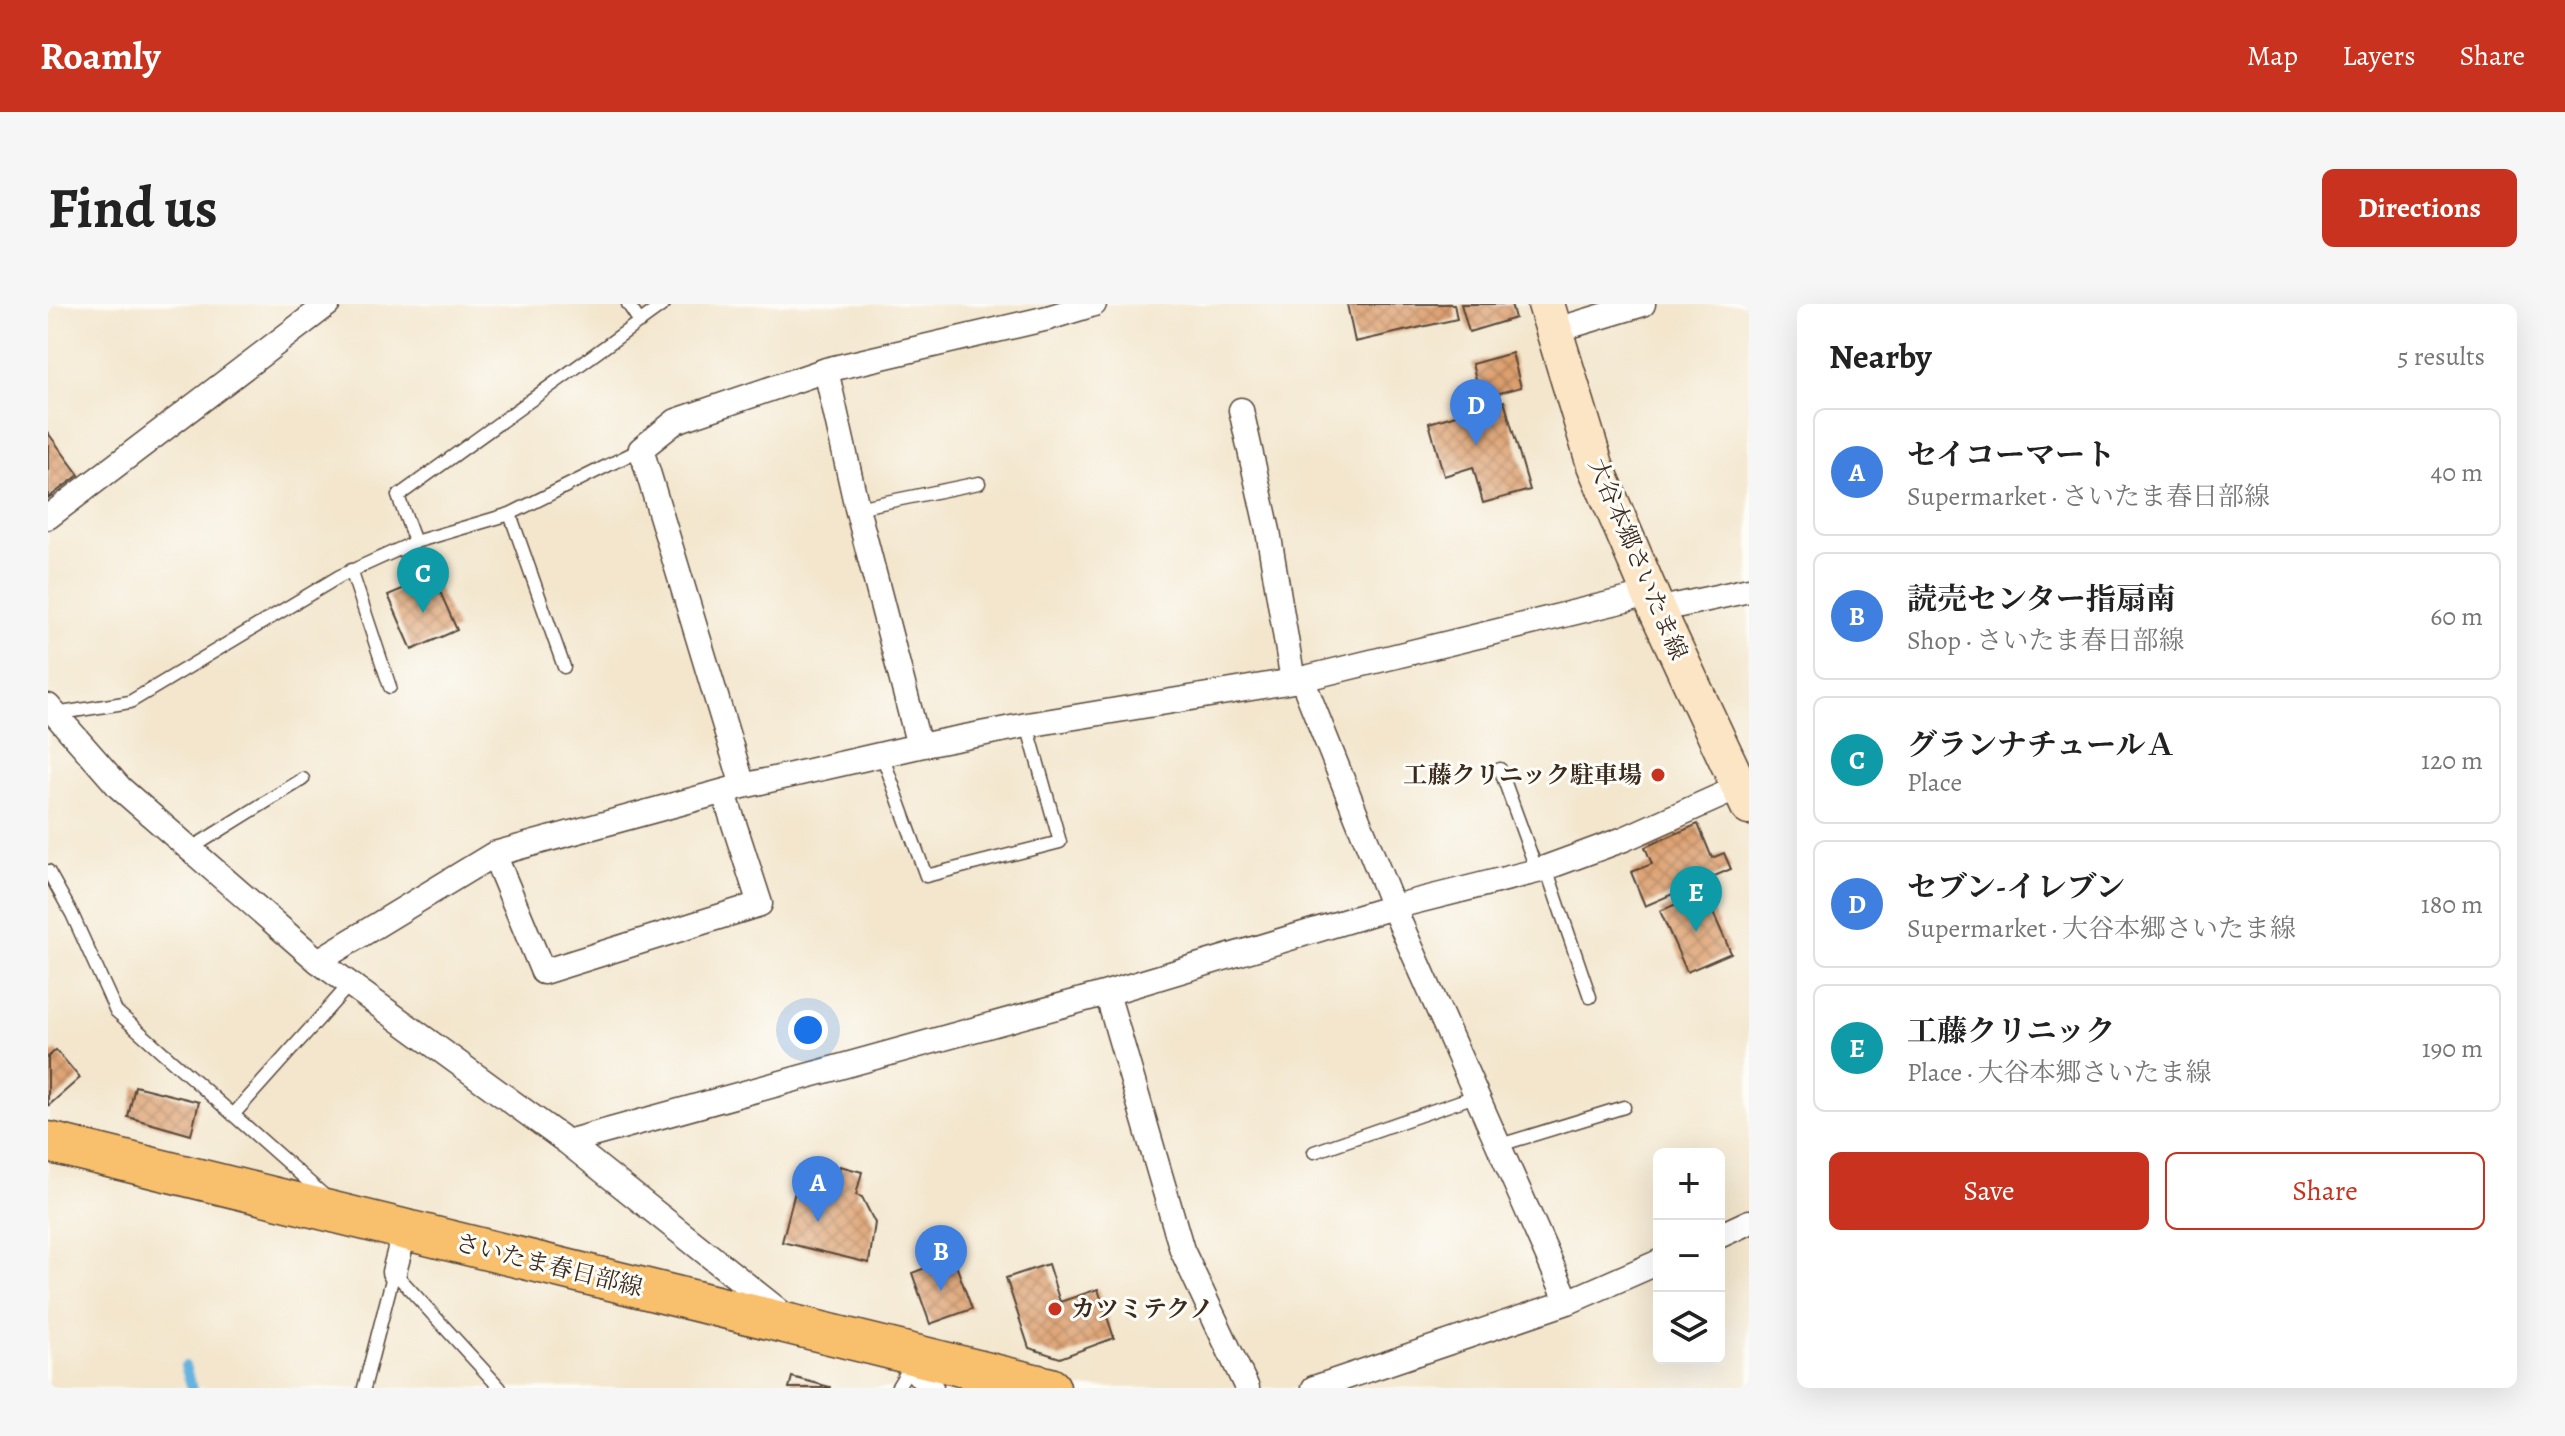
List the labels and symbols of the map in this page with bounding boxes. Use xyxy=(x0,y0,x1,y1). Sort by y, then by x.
pin: D xyxy=(1450,379,1502,445)
street label: 大谷本郷さいたま線 xyxy=(1581,453,1695,665)
pin: C xyxy=(397,547,449,613)
place label: 工藤クリニック駐車場 xyxy=(1403,759,1642,791)
marker: 工藤クリニック駐車場 xyxy=(1649,766,1667,784)
pin: E xyxy=(1670,866,1722,932)
your location xyxy=(788,1010,828,1050)
pin: A xyxy=(792,1156,844,1222)
pin: B xyxy=(915,1225,967,1291)
street label: さいたま春日部線 xyxy=(452,1226,646,1304)
place label: カツミテクノ xyxy=(1071,1293,1214,1325)
marker: カツミテクノ xyxy=(1046,1300,1064,1318)

